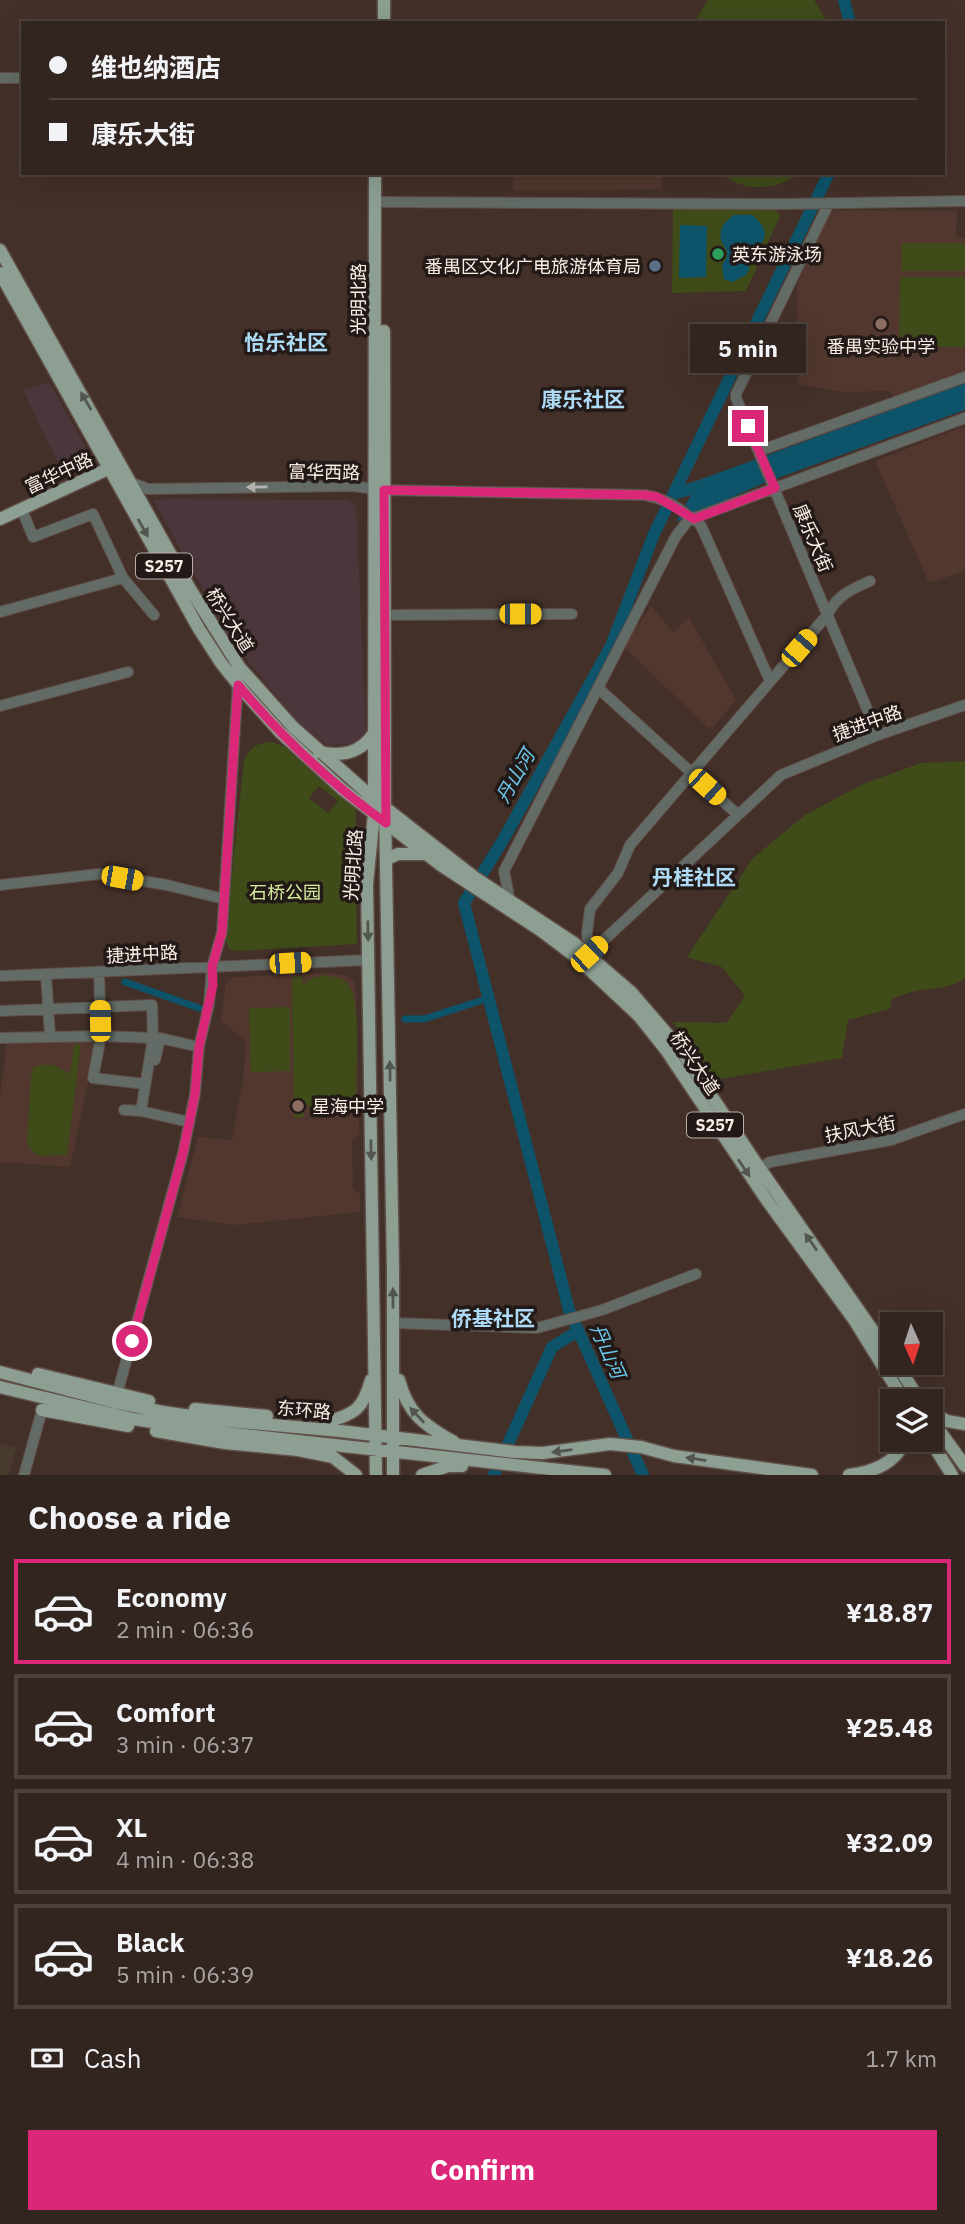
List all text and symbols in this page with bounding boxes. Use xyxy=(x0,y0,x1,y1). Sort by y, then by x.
text: 维也纳酒店 xyxy=(91,50,221,84)
text: 康乐大街 xyxy=(91,117,195,151)
place label: 英东游泳场 xyxy=(732,243,822,266)
marker: 英东游泳场 xyxy=(710,246,726,262)
place label: 番禺区文化广电旅游体育局 xyxy=(425,255,641,278)
marker: 番禺区文化广电旅游体育局 xyxy=(647,258,663,274)
street label: 光明北路 xyxy=(347,263,370,335)
marker: 番禺实验中学 xyxy=(873,316,889,332)
callout: 5 min xyxy=(690,324,806,374)
district label: 怡乐社区 xyxy=(244,328,328,356)
text: 5 min xyxy=(718,333,778,363)
place label: 番禺实验中学 xyxy=(827,335,935,358)
district label: 康乐社区 xyxy=(541,385,625,413)
one-way arrow xyxy=(80,391,92,411)
route end xyxy=(732,410,764,442)
street label: 富华中路 xyxy=(22,447,96,499)
street label: 富华西路 xyxy=(288,460,360,484)
one-way arrow xyxy=(246,481,268,493)
street label: 康乐大街 xyxy=(788,500,838,576)
one-way arrow xyxy=(137,518,149,538)
road number: S257 xyxy=(136,554,192,579)
street label: 桥兴大道 xyxy=(201,583,259,657)
car xyxy=(500,604,542,625)
car xyxy=(778,625,821,671)
street label: 捷进中路 xyxy=(829,700,905,746)
water label: 丹山河 xyxy=(490,742,542,807)
car xyxy=(685,765,730,809)
street label: 光明北路 xyxy=(339,828,367,902)
district label: 丹桂社区 xyxy=(652,863,736,891)
car xyxy=(100,864,145,892)
park label: 石桥公园 xyxy=(249,881,321,904)
one-way arrow xyxy=(362,921,374,943)
car xyxy=(567,932,612,976)
street label: 捷进中路 xyxy=(105,941,179,967)
car xyxy=(269,951,312,975)
car xyxy=(90,1000,111,1042)
street label: 桥兴大道 xyxy=(665,1027,725,1099)
one-way arrow xyxy=(384,1060,395,1082)
place label: 星海中学 xyxy=(312,1095,384,1118)
marker: 星海中学 xyxy=(290,1098,306,1114)
street label: 扶风大街 xyxy=(822,1111,898,1147)
road number: S257 xyxy=(687,1112,743,1138)
one-way arrow xyxy=(365,1139,377,1161)
one-way arrow xyxy=(737,1158,750,1177)
one-way arrow xyxy=(804,1233,818,1251)
one-way arrow xyxy=(387,1287,399,1309)
district label: 侨基社区 xyxy=(451,1304,535,1332)
north arrow xyxy=(880,1312,943,1376)
map controls xyxy=(880,1312,943,1452)
water label: 丹山河 xyxy=(585,1320,632,1386)
route start xyxy=(116,1325,148,1357)
button: layers xyxy=(880,1389,943,1452)
street label: 东环路 xyxy=(276,1396,332,1424)
one-way arrow xyxy=(408,1406,425,1423)
one-way arrow xyxy=(551,1445,573,1456)
one-way arrow xyxy=(684,1453,706,1464)
text: Choose a ride xyxy=(28,1496,231,1538)
icon: car xyxy=(32,1580,95,1643)
text: Economy xyxy=(116,1580,227,1614)
text: ¥18.87 xyxy=(846,1595,933,1629)
text: 2 min · 06:36 xyxy=(116,1614,254,1644)
icon: car xyxy=(32,1695,95,1758)
text: Comfort xyxy=(116,1695,215,1729)
text: ¥25.48 xyxy=(846,1710,933,1744)
text: 3 min · 06:37 xyxy=(116,1729,254,1759)
icon: car xyxy=(32,1810,95,1873)
text: XL xyxy=(116,1810,147,1844)
text: ¥32.09 xyxy=(846,1825,933,1859)
text: 4 min · 06:38 xyxy=(116,1844,254,1874)
icon: car xyxy=(32,1925,95,1988)
text: Black xyxy=(116,1925,184,1959)
text: ¥18.26 xyxy=(846,1940,933,1974)
text: 5 min · 06:39 xyxy=(116,1959,254,1989)
icon: cash xyxy=(28,2039,66,2077)
text: Cash xyxy=(84,2041,141,2075)
text: 1.7 km xyxy=(866,2043,937,2073)
button: Confirm xyxy=(28,2130,937,2210)

